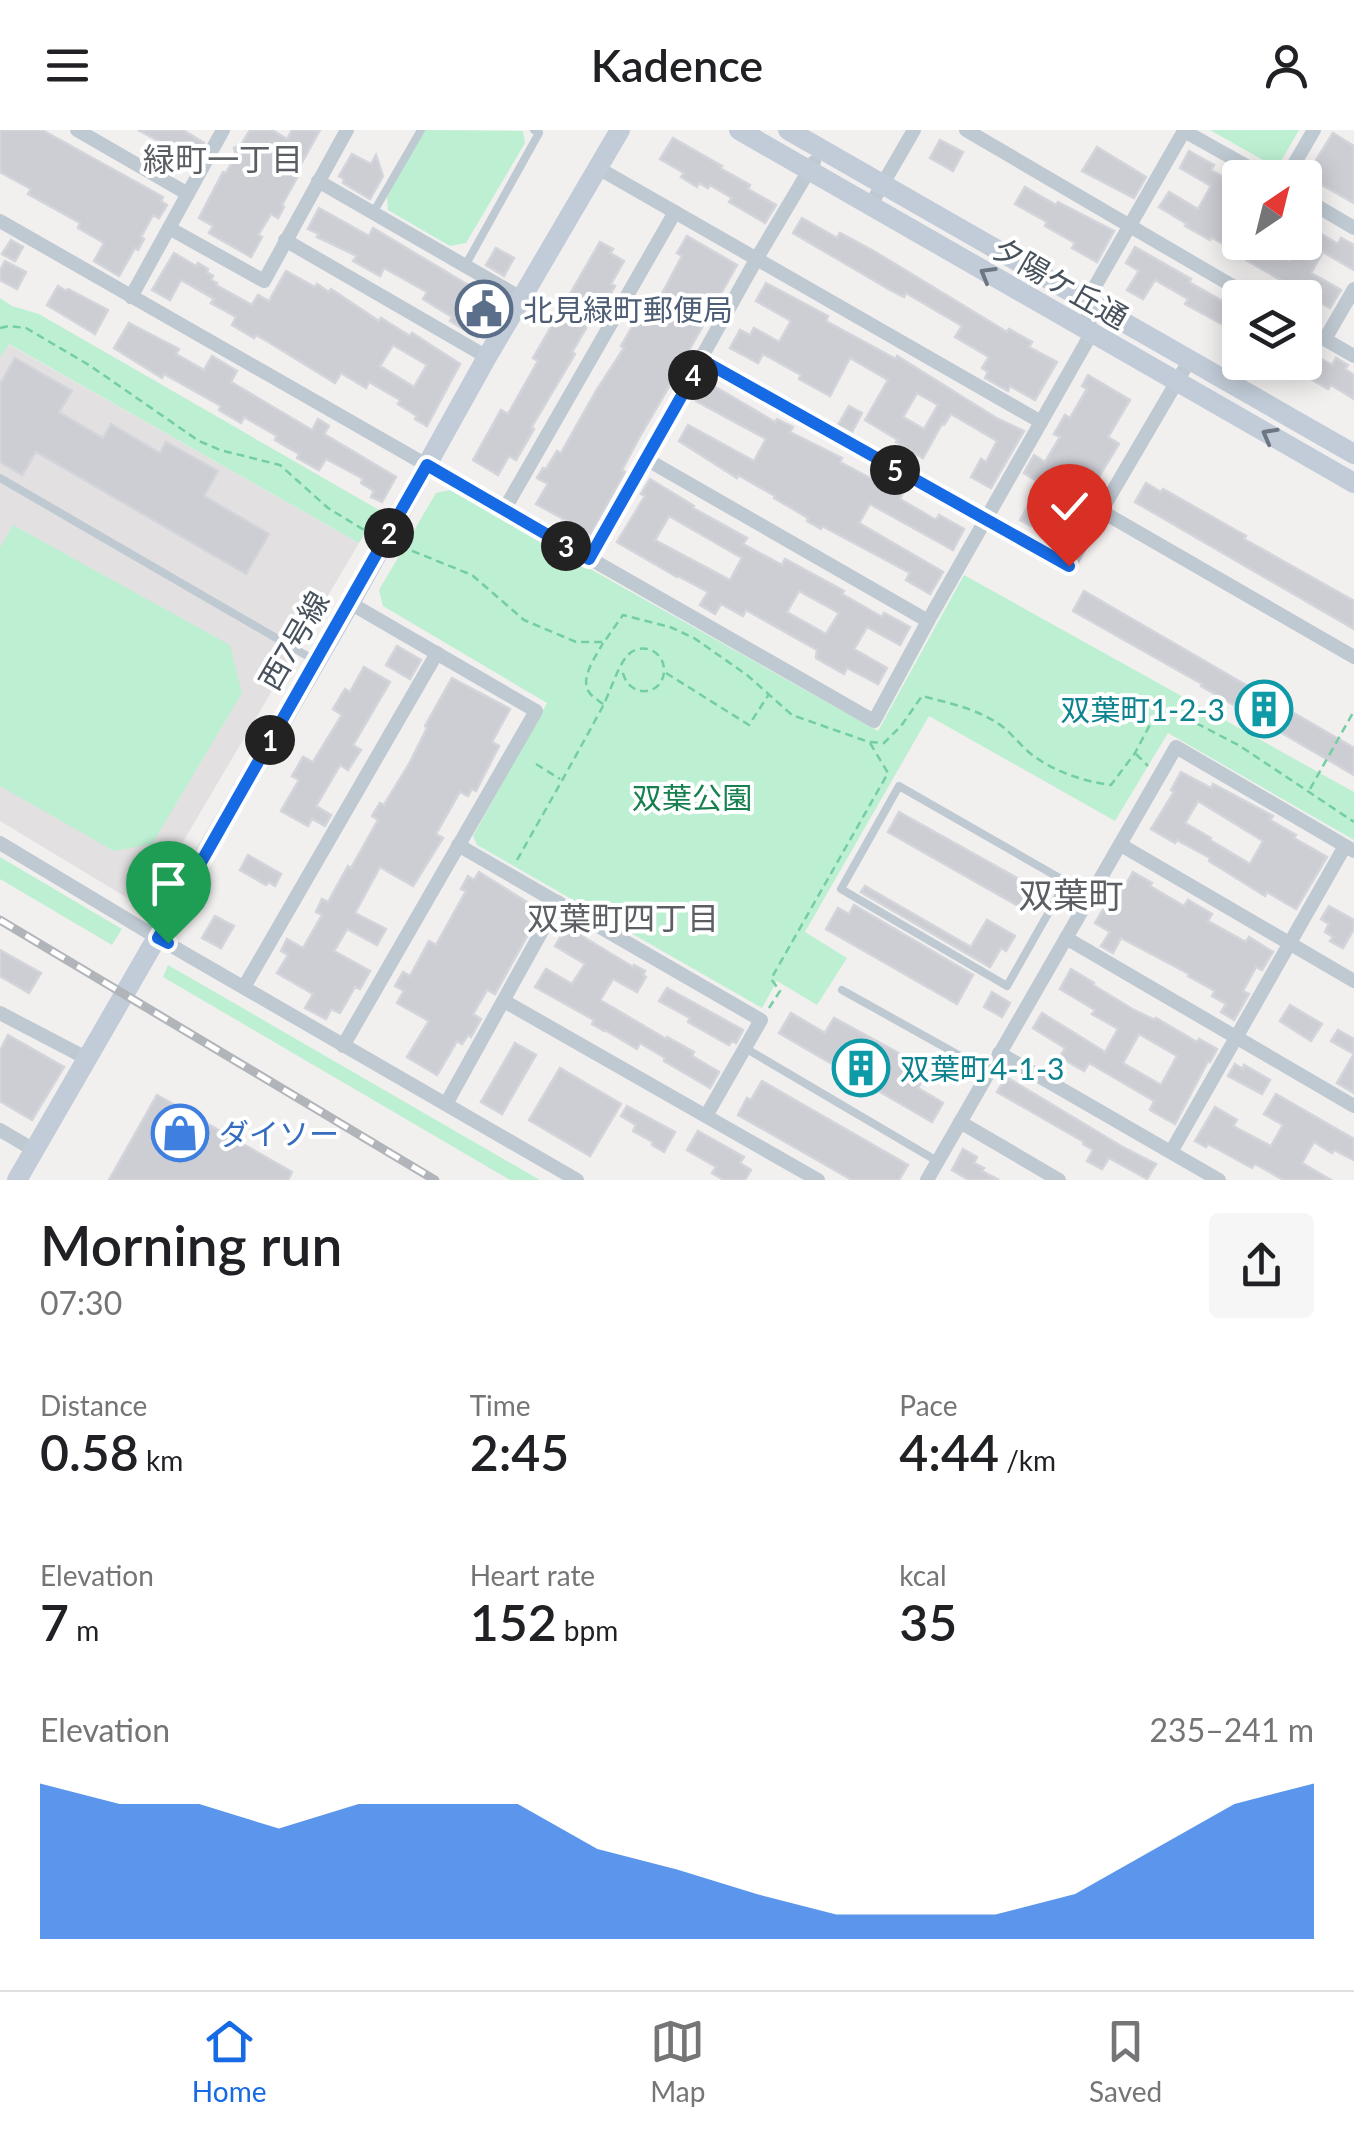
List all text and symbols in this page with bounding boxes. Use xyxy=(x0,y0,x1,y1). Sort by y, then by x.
icon: menu xyxy=(40,38,95,93)
text: Kadence xyxy=(591,38,763,92)
icon: person xyxy=(1259,38,1314,93)
district label: 緑町一丁目 xyxy=(143,139,303,178)
north arrow xyxy=(1222,160,1322,260)
map controls xyxy=(1222,160,1322,380)
street label: 夕陽ケ丘通 xyxy=(987,229,1135,335)
one-way arrow xyxy=(980,266,998,286)
public building icon: 北見緑町郵便局 xyxy=(454,279,514,339)
button: layers xyxy=(1222,280,1322,380)
place label: 北見緑町郵便局 xyxy=(523,291,733,327)
pin: 4 xyxy=(668,350,718,400)
text: 4 xyxy=(685,358,701,392)
one-way arrow xyxy=(1262,428,1280,448)
pin: 5 xyxy=(870,445,920,495)
text: 5 xyxy=(887,453,903,487)
pin xyxy=(1027,464,1112,567)
icon: check xyxy=(1042,479,1097,534)
pin: 2 xyxy=(364,508,414,558)
text: 2 xyxy=(381,516,397,550)
pin: 3 xyxy=(541,521,591,571)
text: 3 xyxy=(558,529,574,563)
street label: 西7号線 xyxy=(251,584,335,696)
building icon: 双葉町1-2-3 xyxy=(1234,679,1294,739)
place label: 双葉町1-2-3 xyxy=(1061,691,1225,727)
pin: 1 xyxy=(245,715,295,765)
text: 1 xyxy=(262,723,278,757)
park label: 双葉公園 xyxy=(632,779,752,815)
pin xyxy=(126,841,211,944)
icon: arrive xyxy=(141,856,196,911)
district label: 双葉町 xyxy=(1018,873,1124,915)
district label: 双葉町四丁目 xyxy=(527,898,719,937)
building icon: 双葉町4-1-3 xyxy=(831,1038,891,1098)
place label: 双葉町4-1-3 xyxy=(900,1050,1065,1086)
shop icon: ダイソー xyxy=(150,1103,210,1163)
place label: ダイソー xyxy=(219,1115,339,1151)
text: Morning run xyxy=(40,1212,342,1278)
button: share xyxy=(1209,1213,1314,1318)
text: 07:30 xyxy=(40,1283,122,1322)
text: Distance xyxy=(40,1388,147,1422)
text: Time xyxy=(470,1388,531,1422)
text: Pace xyxy=(899,1388,958,1422)
text: 0.58 xyxy=(40,1422,139,1482)
text: 2:45 xyxy=(470,1422,569,1482)
text: 4:44 xyxy=(899,1422,999,1482)
text: km xyxy=(139,1443,183,1477)
text: /km xyxy=(999,1443,1056,1477)
text: Elevation xyxy=(40,1558,154,1592)
text: Heart rate xyxy=(470,1558,595,1592)
text: kcal xyxy=(899,1558,947,1592)
text: 7 xyxy=(40,1592,69,1652)
text: 152 xyxy=(470,1592,557,1652)
text: 35 xyxy=(899,1592,957,1652)
text: m xyxy=(69,1613,99,1647)
text: bpm xyxy=(557,1613,618,1647)
text: Elevation xyxy=(40,1710,170,1749)
text: 235–241 m xyxy=(1150,1710,1314,1749)
tab: Home xyxy=(192,2014,266,2108)
tab: Map xyxy=(650,2014,705,2108)
tab: Saved xyxy=(1089,2014,1162,2108)

